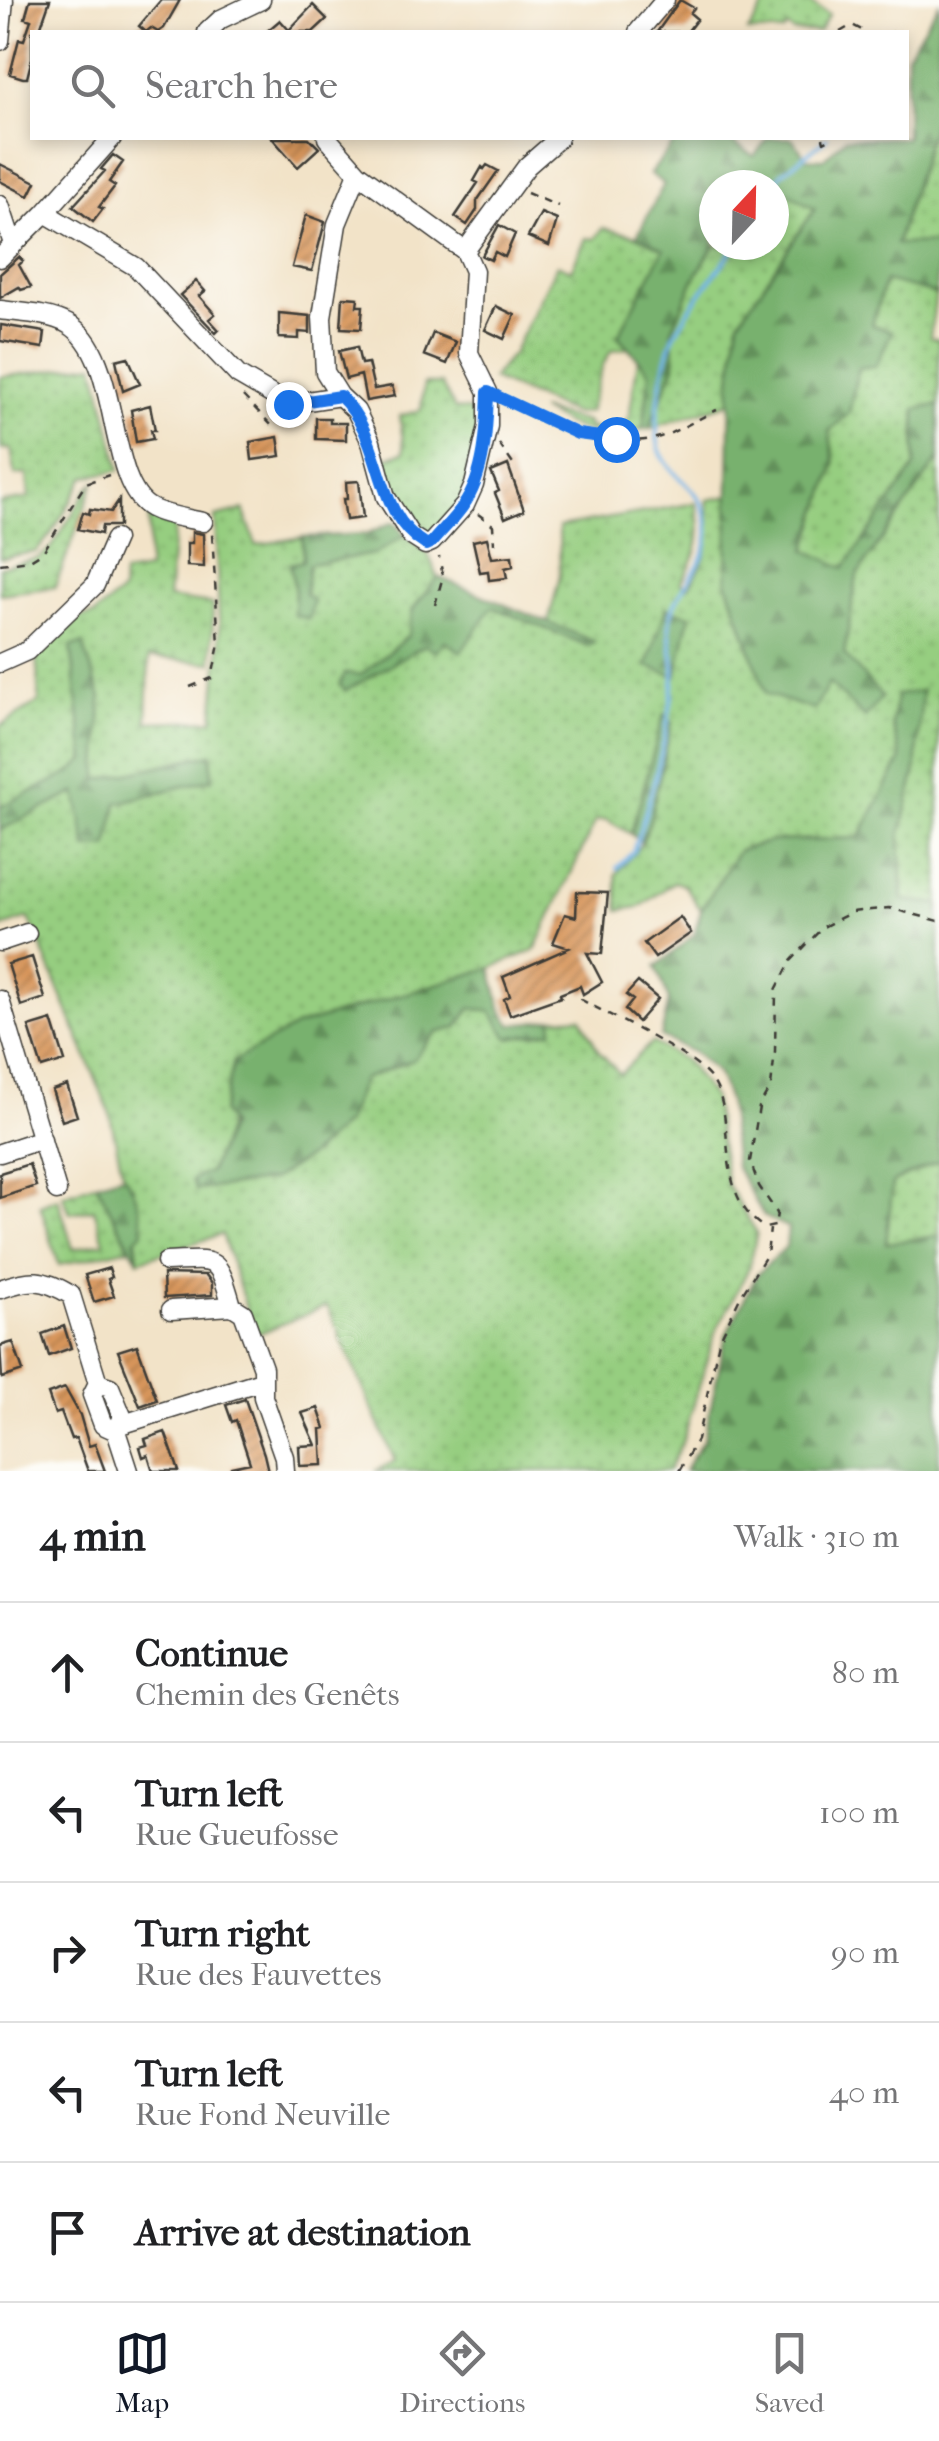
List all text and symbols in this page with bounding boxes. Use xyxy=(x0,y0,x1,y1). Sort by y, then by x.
search box xyxy=(30,30,909,140)
icon: search xyxy=(65,58,120,113)
text: Search here xyxy=(145,63,338,108)
north arrow xyxy=(699,170,789,260)
route end xyxy=(266,382,312,428)
route start xyxy=(594,417,640,463)
text: 4 min xyxy=(40,1512,146,1561)
text: Walk · 310 m xyxy=(734,1518,899,1555)
text: Continue xyxy=(135,1631,288,1676)
icon: ahead xyxy=(40,1645,95,1700)
text: 80 m xyxy=(832,1654,899,1691)
text: Chemin des Genêts xyxy=(135,1676,400,1713)
text: Turn left xyxy=(135,1771,283,1816)
icon: left xyxy=(40,1785,95,1840)
text: 100 m xyxy=(819,1794,899,1831)
text: Rue Gueufosse xyxy=(135,1816,339,1853)
text: Turn right xyxy=(135,1911,310,1956)
icon: right xyxy=(40,1925,95,1980)
text: 90 m xyxy=(831,1934,899,1971)
text: Rue des Fauvettes xyxy=(135,1956,382,1993)
text: Turn left xyxy=(135,2051,283,2096)
icon: left xyxy=(40,2065,95,2120)
text: 40 m xyxy=(829,2074,899,2111)
text: Rue Fond Neuville xyxy=(135,2096,390,2133)
icon: arrive xyxy=(40,2205,95,2260)
text: Arrive at destination xyxy=(135,2210,471,2255)
tab: Map xyxy=(115,2326,170,2419)
tab: Directions xyxy=(399,2326,525,2419)
tab: Saved xyxy=(755,2326,824,2419)

